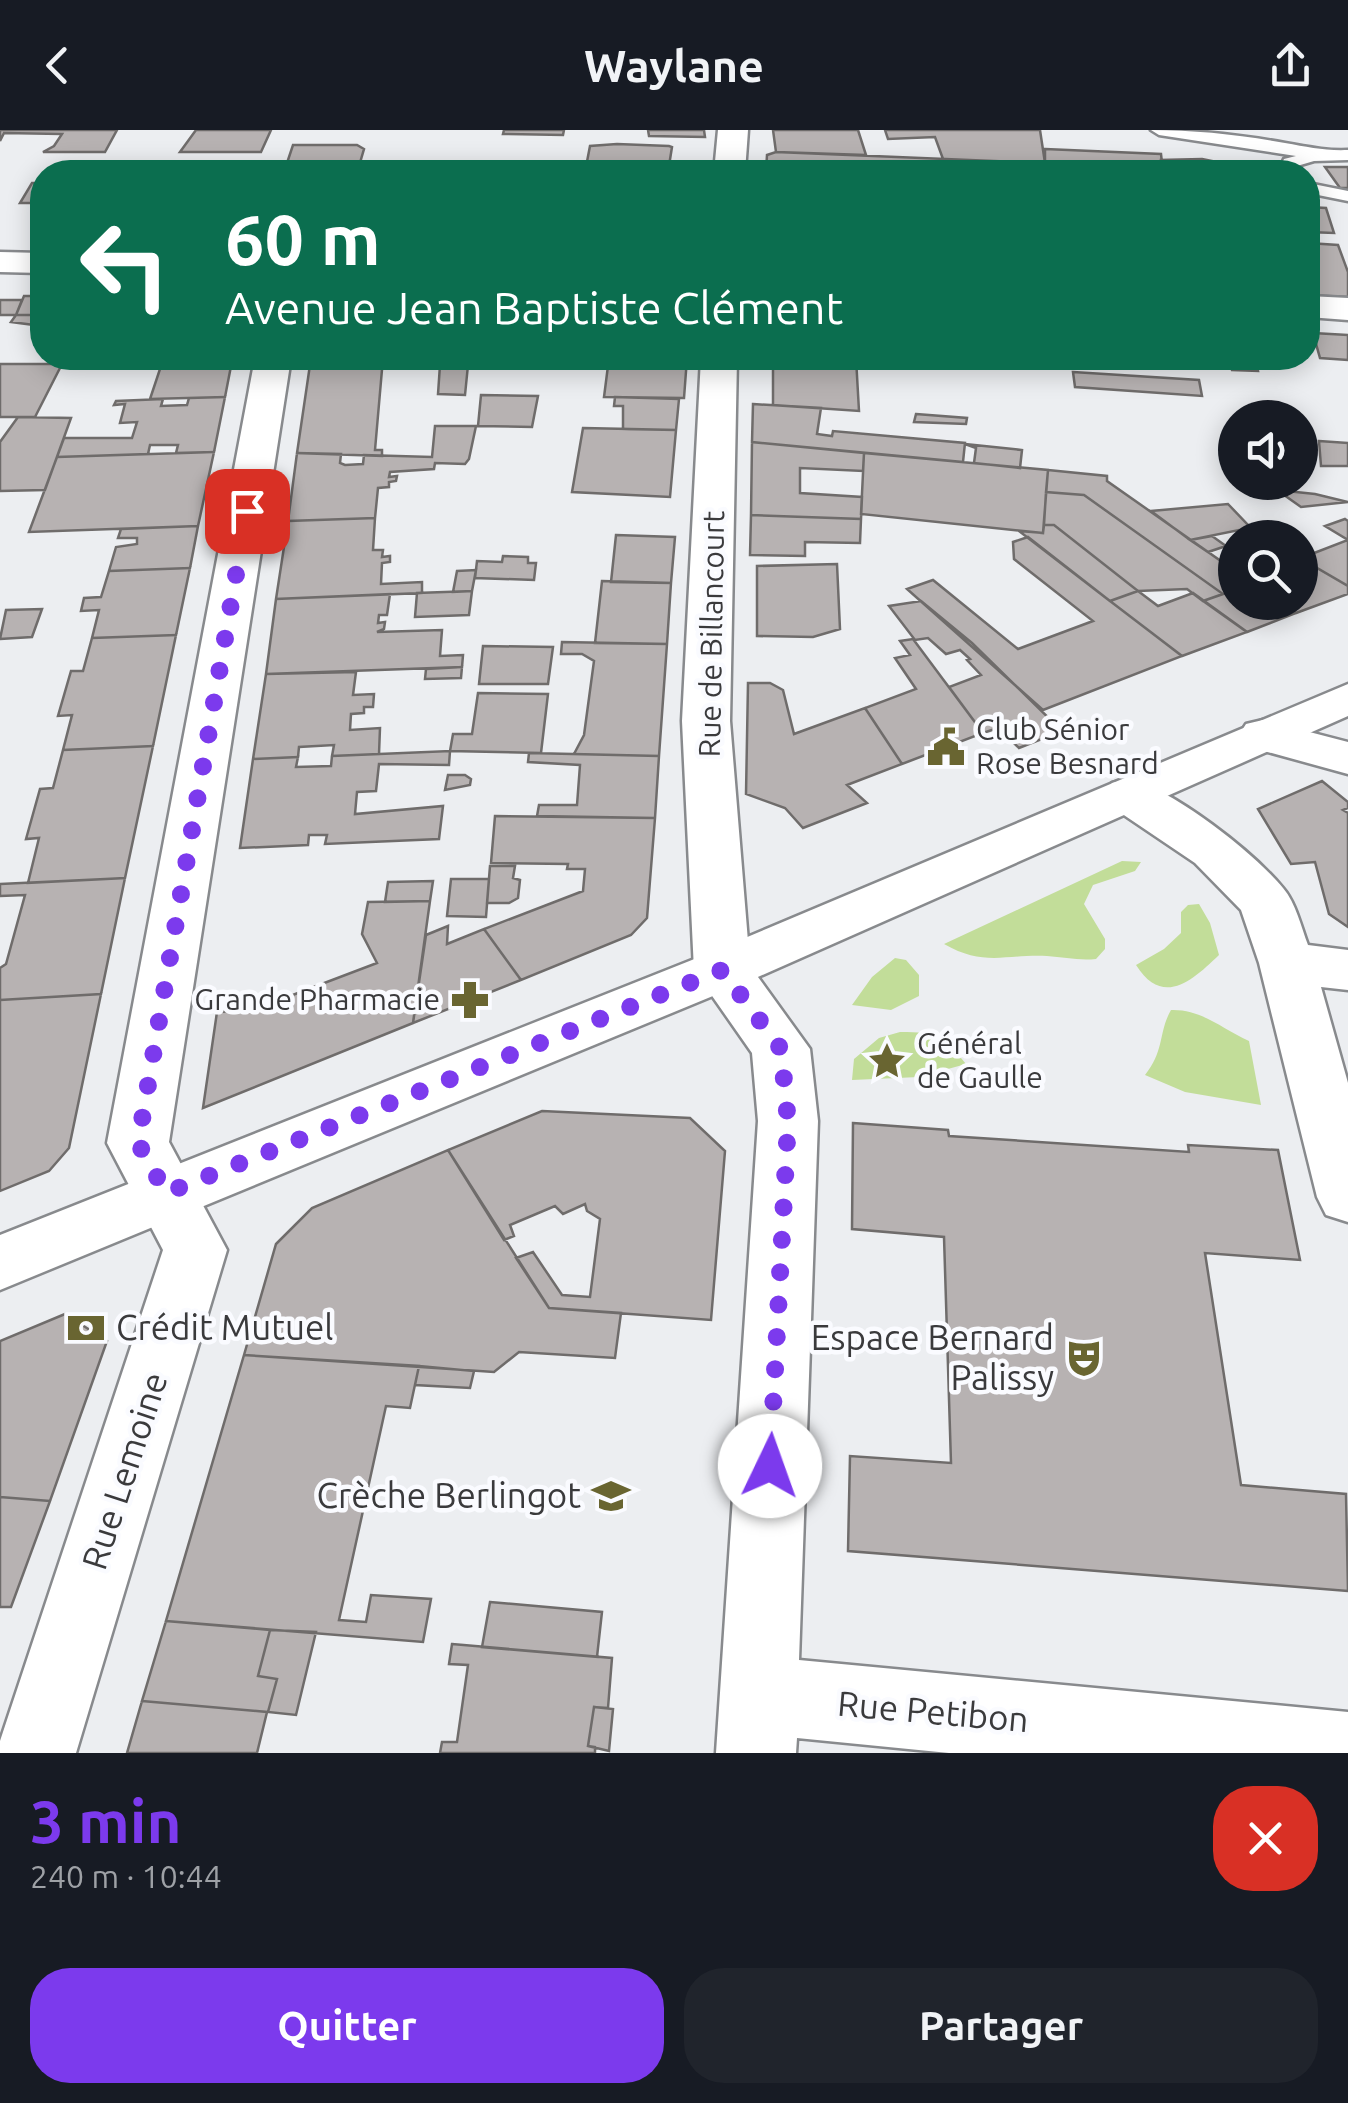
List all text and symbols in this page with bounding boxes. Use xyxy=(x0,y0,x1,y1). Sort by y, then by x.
icon: back xyxy=(30,38,85,93)
icon: share xyxy=(1263,38,1318,93)
text: Waylane xyxy=(584,40,764,91)
icon: left xyxy=(60,200,190,330)
text: 60 m xyxy=(225,200,381,278)
text: Avenue Jean Baptiste Clément xyxy=(225,282,843,333)
map controls xyxy=(1218,400,1318,620)
button: sound xyxy=(1218,400,1318,500)
pin xyxy=(205,469,290,554)
icon: arrive xyxy=(220,484,275,539)
street label: Rue de Billancourt xyxy=(692,510,730,758)
button: search xyxy=(1218,520,1318,620)
place label: Club Sénior Rose Besnard xyxy=(976,712,1159,780)
public building icon: Club Sénior Rose Besnard xyxy=(925,726,967,768)
pharmacy icon: Grande Pharmacie xyxy=(449,979,491,1021)
place label: Grande Pharmacie xyxy=(194,982,440,1016)
place label: Général de Gaulle xyxy=(917,1026,1043,1094)
place icon: Général de Gaulle xyxy=(866,1040,908,1082)
bank icon: Crédit Mutuel xyxy=(65,1307,107,1349)
place label: Crédit Mutuel xyxy=(116,1307,333,1347)
place label: Espace Bernard Palissy xyxy=(811,1317,1054,1397)
theatre icon: Espace Bernard Palissy xyxy=(1063,1337,1105,1379)
street label: Rue Lemoine xyxy=(73,1367,175,1574)
position arrow xyxy=(718,1414,822,1518)
place label: Crèche Berlingot xyxy=(317,1475,581,1515)
school or university icon: Crèche Berlingot xyxy=(590,1475,632,1517)
street label: Rue Petibon xyxy=(836,1683,1030,1739)
button: close xyxy=(1213,1786,1318,1891)
text: 3 min xyxy=(30,1787,182,1854)
text: 240 m · 10:44 xyxy=(30,1858,222,1894)
button: Quitter xyxy=(30,1968,664,2083)
button: Partager xyxy=(684,1968,1318,2083)

